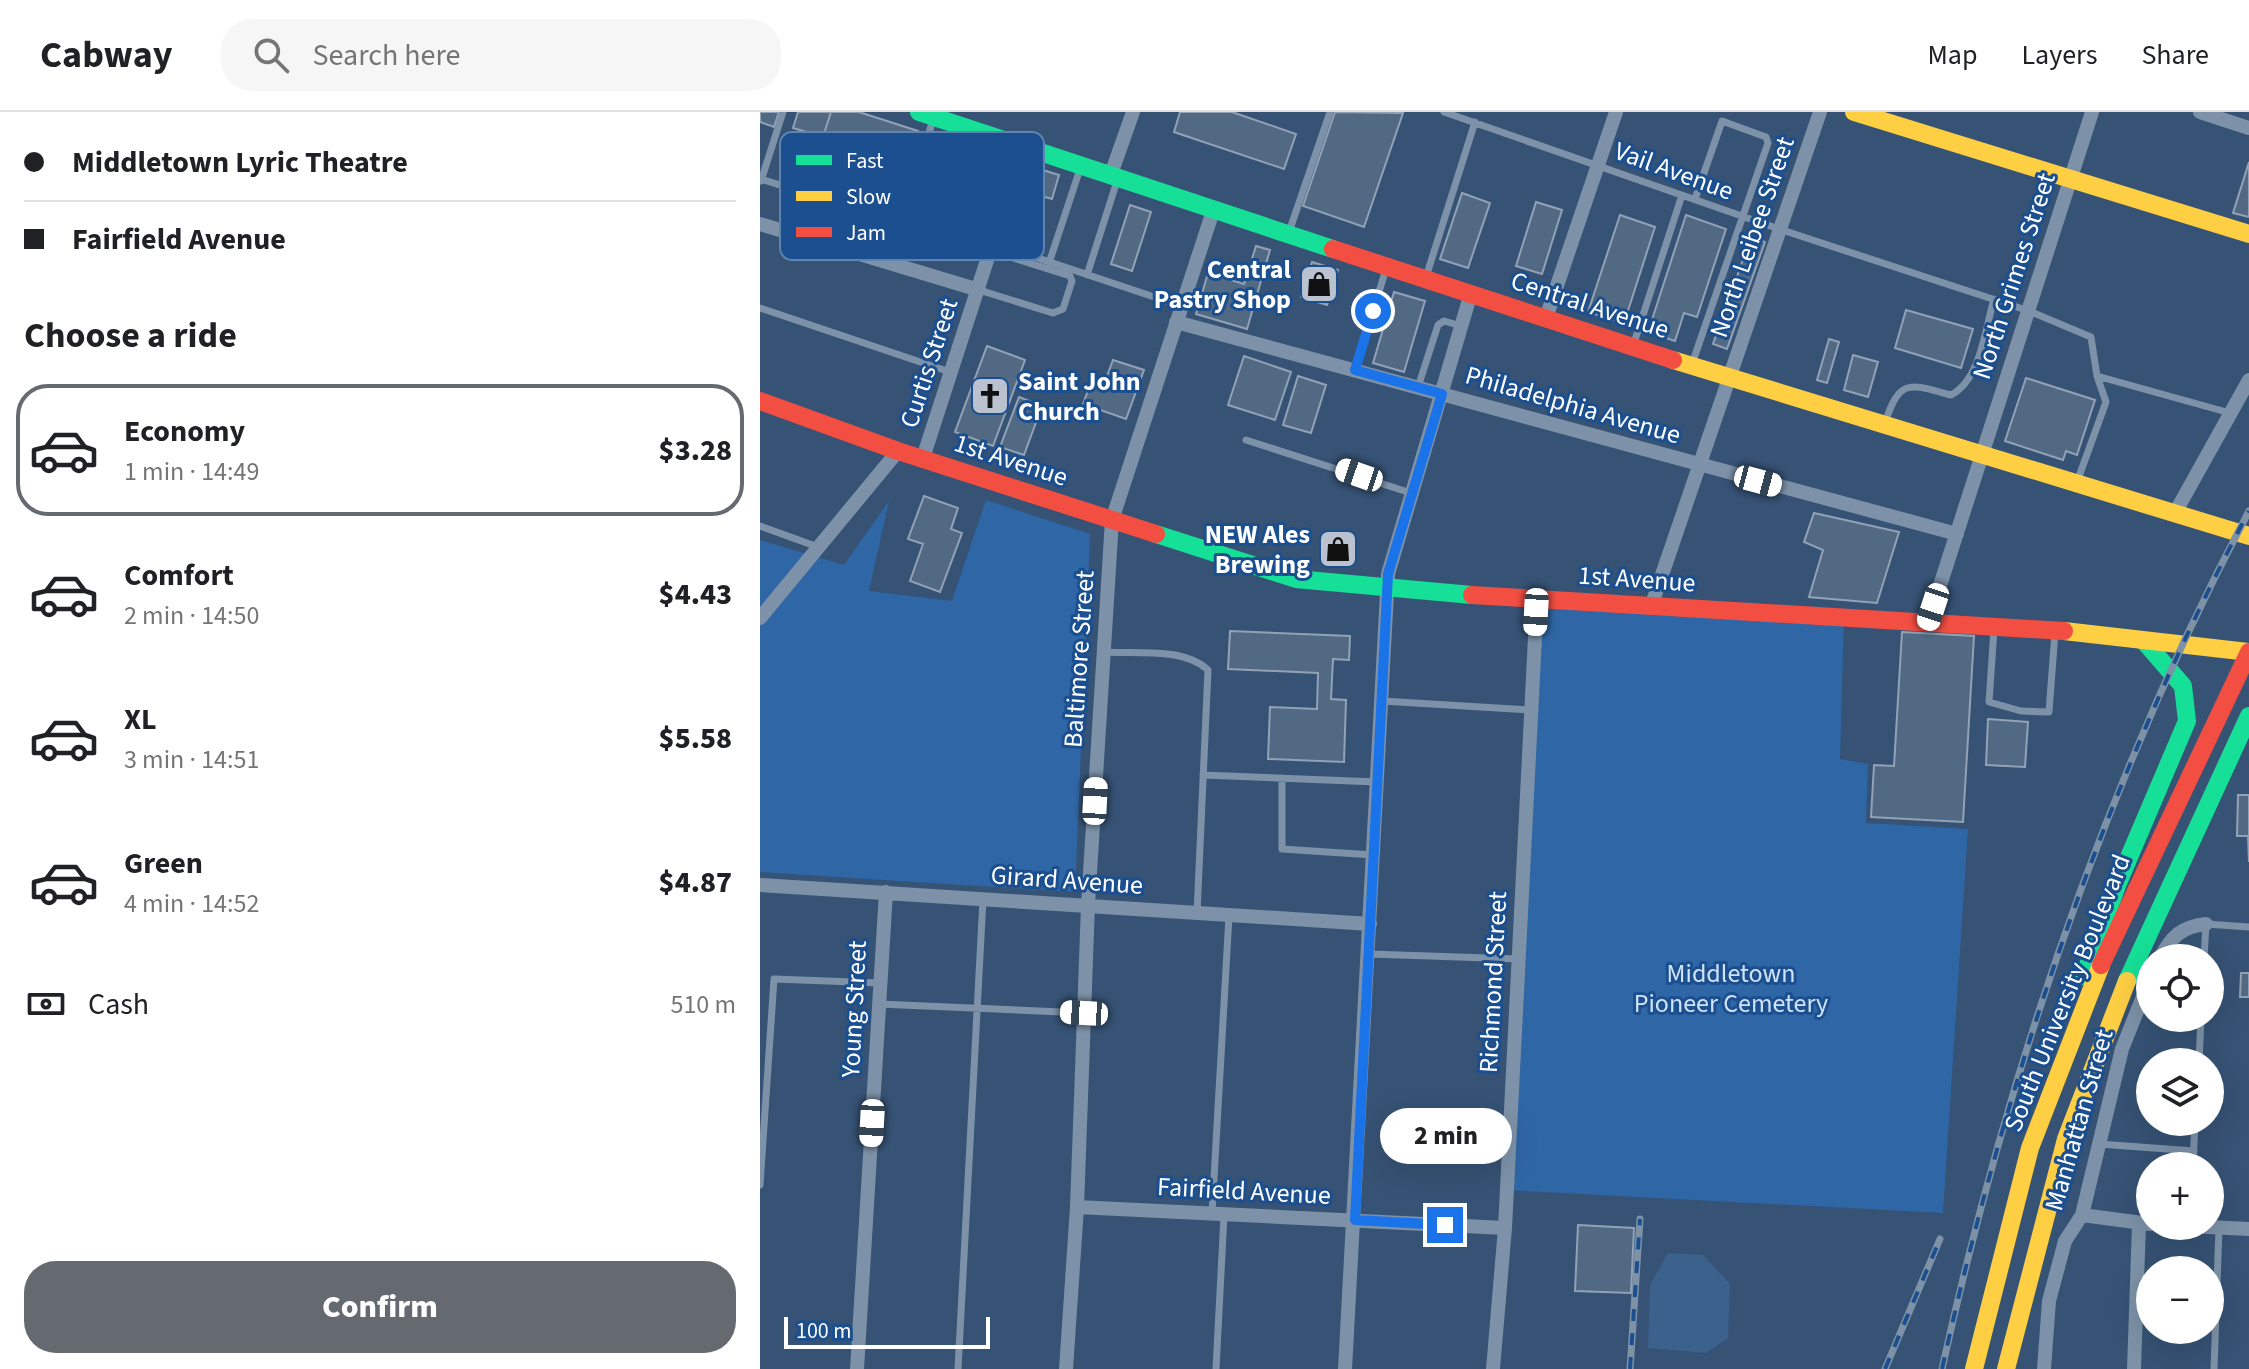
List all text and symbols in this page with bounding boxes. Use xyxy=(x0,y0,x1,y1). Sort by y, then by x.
search box xyxy=(221,19,781,91)
text: Cabway xyxy=(40,28,173,82)
icon: search xyxy=(249,33,293,77)
text: Search here xyxy=(313,34,460,77)
text: Map xyxy=(1927,35,1977,75)
text: Layers xyxy=(2021,35,2097,75)
text: Share xyxy=(2141,35,2209,75)
street label: North Leibee Street xyxy=(1700,131,1804,342)
legend xyxy=(780,132,1044,260)
street label: Vail Avenue xyxy=(1609,132,1739,210)
text: Middletown Lyric Theatre xyxy=(72,141,408,184)
text: Fast xyxy=(846,145,884,177)
street label: North Grimes Street xyxy=(1963,168,2065,384)
text: Slow xyxy=(846,181,891,213)
text: Jam xyxy=(846,217,886,249)
text: Fairfield Avenue xyxy=(72,218,286,261)
place label: Central Pastry Shop xyxy=(1154,251,1292,318)
street label: Central Avenue xyxy=(1506,262,1674,348)
shop icon: Central Pastry Shop xyxy=(1298,263,1340,305)
street label: Curtis Street xyxy=(891,293,967,433)
route start xyxy=(1355,293,1391,329)
text: Choose a ride xyxy=(24,310,237,361)
street label: Philadelphia Avenue xyxy=(1461,357,1685,453)
place label: Saint John Church xyxy=(1018,363,1141,430)
church icon: Saint John Church xyxy=(969,375,1011,417)
text: Economy xyxy=(124,410,245,453)
icon: car xyxy=(28,414,100,486)
street label: 1st Avenue xyxy=(949,424,1073,496)
text: $3.28 xyxy=(659,429,732,472)
text: 1 min · 14:49 xyxy=(124,453,259,490)
car xyxy=(1332,456,1386,494)
car xyxy=(1732,463,1784,499)
place label: NEW Ales Brewing xyxy=(1205,516,1310,583)
shop icon: NEW Ales Brewing xyxy=(1317,528,1359,570)
text: Comfort xyxy=(124,554,234,597)
street label: 1st Avenue xyxy=(1577,556,1697,602)
icon: car xyxy=(28,558,100,630)
street label: Baltimore Street xyxy=(1054,569,1104,749)
text: $4.43 xyxy=(659,573,732,616)
car xyxy=(1914,580,1952,634)
car xyxy=(1523,587,1549,637)
text: 2 min · 14:50 xyxy=(124,597,259,634)
text: XL xyxy=(124,698,157,741)
icon: car xyxy=(28,702,100,774)
text: $5.58 xyxy=(659,717,732,760)
text: 3 min · 14:51 xyxy=(124,741,259,778)
car xyxy=(1082,776,1108,826)
text: Green xyxy=(124,842,203,885)
icon: car xyxy=(28,846,100,918)
street label: South University Boulevard xyxy=(1994,849,2140,1137)
street label: Girard Avenue xyxy=(990,856,1144,904)
text: $4.87 xyxy=(659,861,732,904)
text: 4 min · 14:52 xyxy=(124,885,259,922)
street label: Richmond Street xyxy=(1470,890,1516,1074)
street label: Young Street xyxy=(832,939,876,1079)
map controls xyxy=(2136,944,2224,1344)
button: locate xyxy=(2136,944,2224,1032)
park label: Middletown Pioneer Cemetery xyxy=(1634,955,1828,1022)
icon: cash xyxy=(24,982,68,1026)
text: Cash xyxy=(88,983,149,1026)
text: 510 m xyxy=(670,986,736,1023)
car xyxy=(1059,1000,1109,1026)
street label: Manhattan Street xyxy=(2035,1025,2123,1215)
button: layers xyxy=(2136,1048,2224,1136)
car xyxy=(859,1098,885,1148)
callout: 2 min xyxy=(1379,1109,1511,1165)
text: 2 min xyxy=(1414,1117,1478,1154)
button: + xyxy=(2136,1152,2224,1240)
street label: Fairfield Avenue xyxy=(1156,1168,1332,1214)
route end xyxy=(1427,1207,1463,1243)
button: − xyxy=(2136,1256,2224,1344)
button: Confirm xyxy=(24,1261,736,1353)
scale bar xyxy=(784,1313,990,1349)
text: 100 m xyxy=(796,1315,851,1347)

